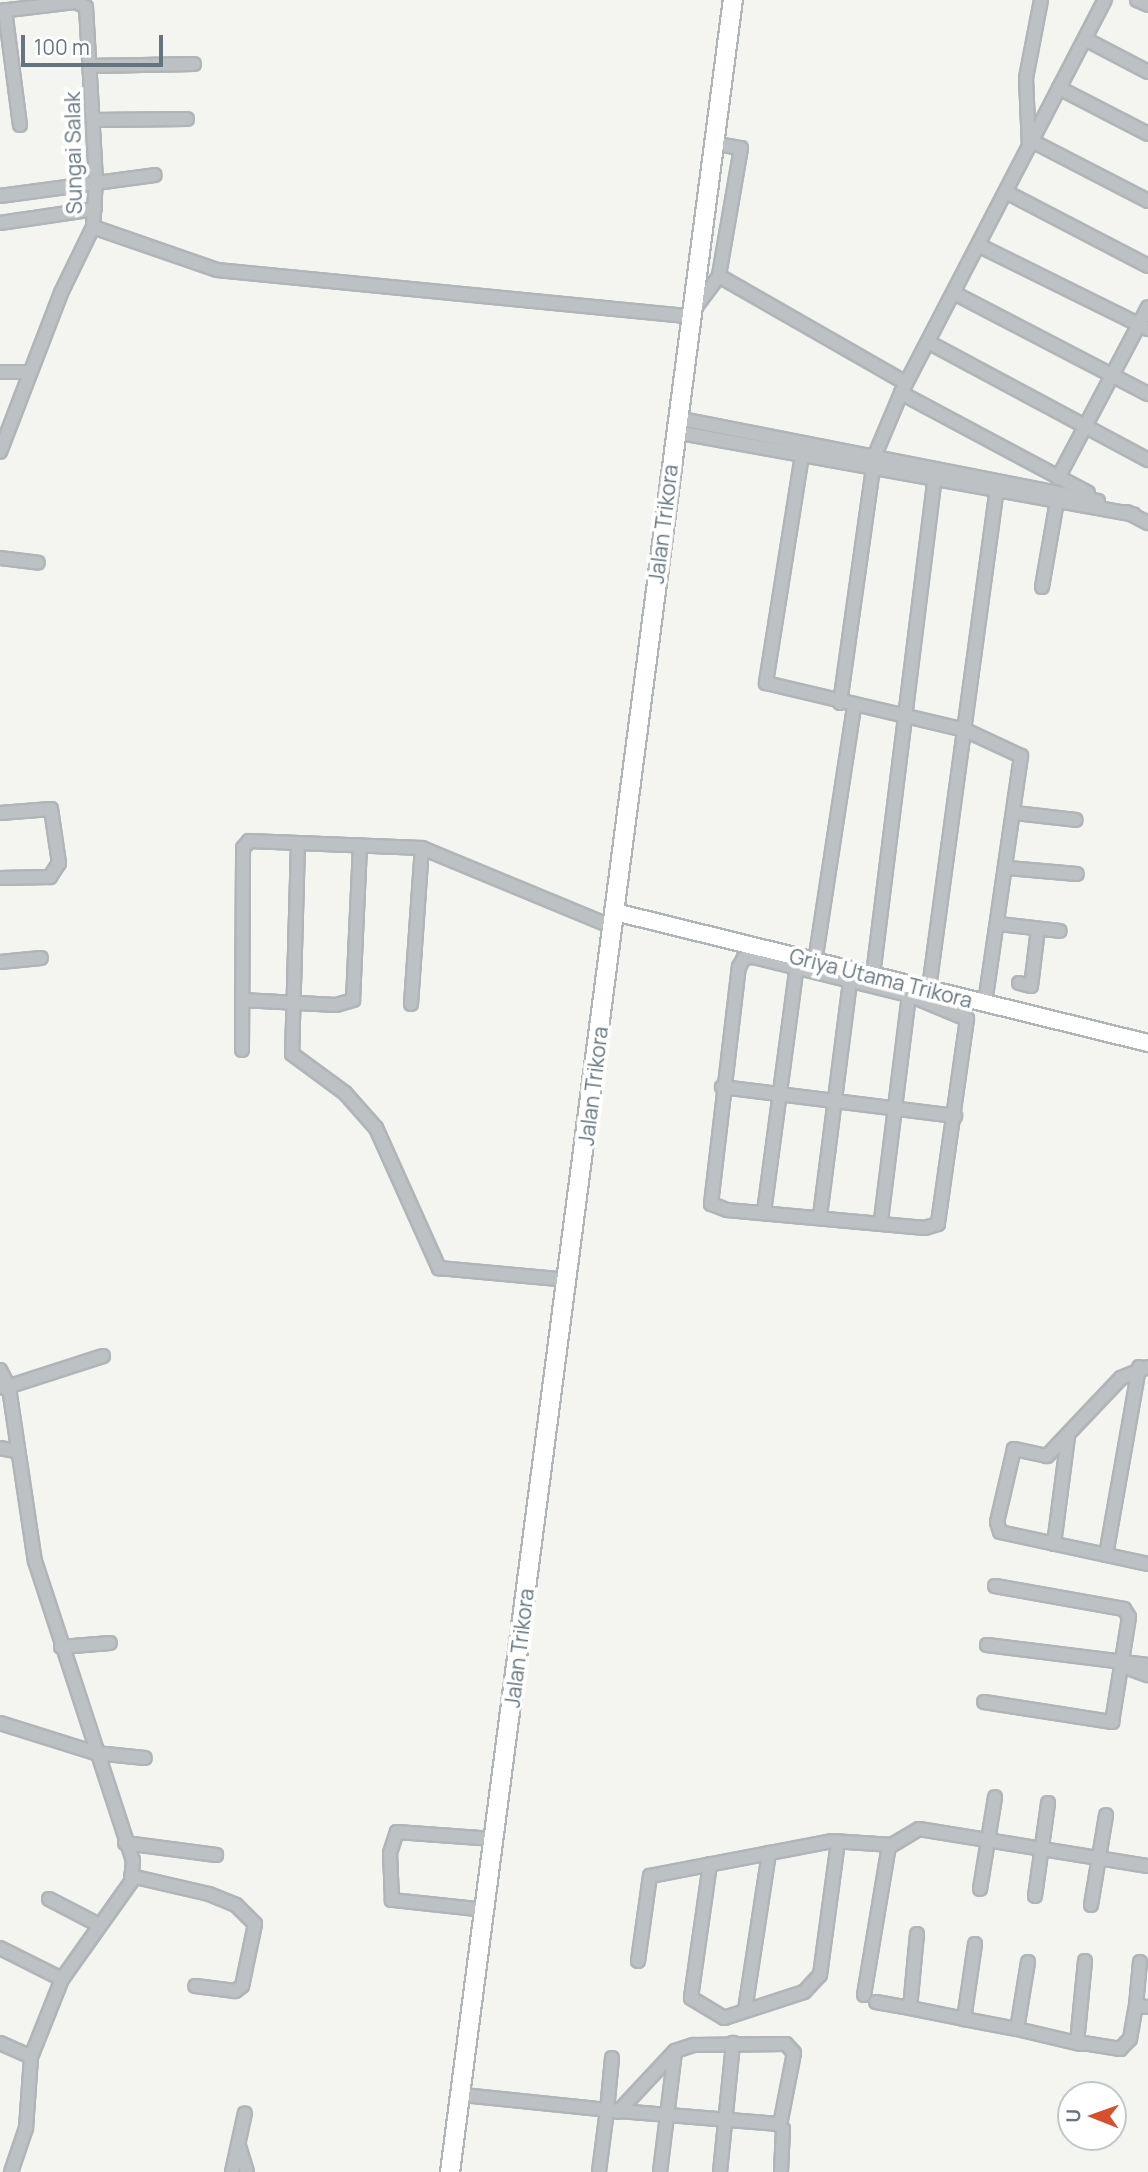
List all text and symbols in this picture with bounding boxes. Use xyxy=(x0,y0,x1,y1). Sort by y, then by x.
scale bar xyxy=(24,21,166,65)
text: 100 m xyxy=(34,33,90,61)
street label: Sungai Salak xyxy=(59,91,87,215)
street label: Jalan Trikora xyxy=(643,463,683,585)
street label: Griya Utama Trikora xyxy=(787,943,975,1013)
street label: Jalan Trikora xyxy=(573,1025,613,1147)
street label: Jalan Trikora xyxy=(499,1587,539,1709)
north arrow xyxy=(1057,2081,1127,2151)
text: U xyxy=(1060,2109,1086,2123)

